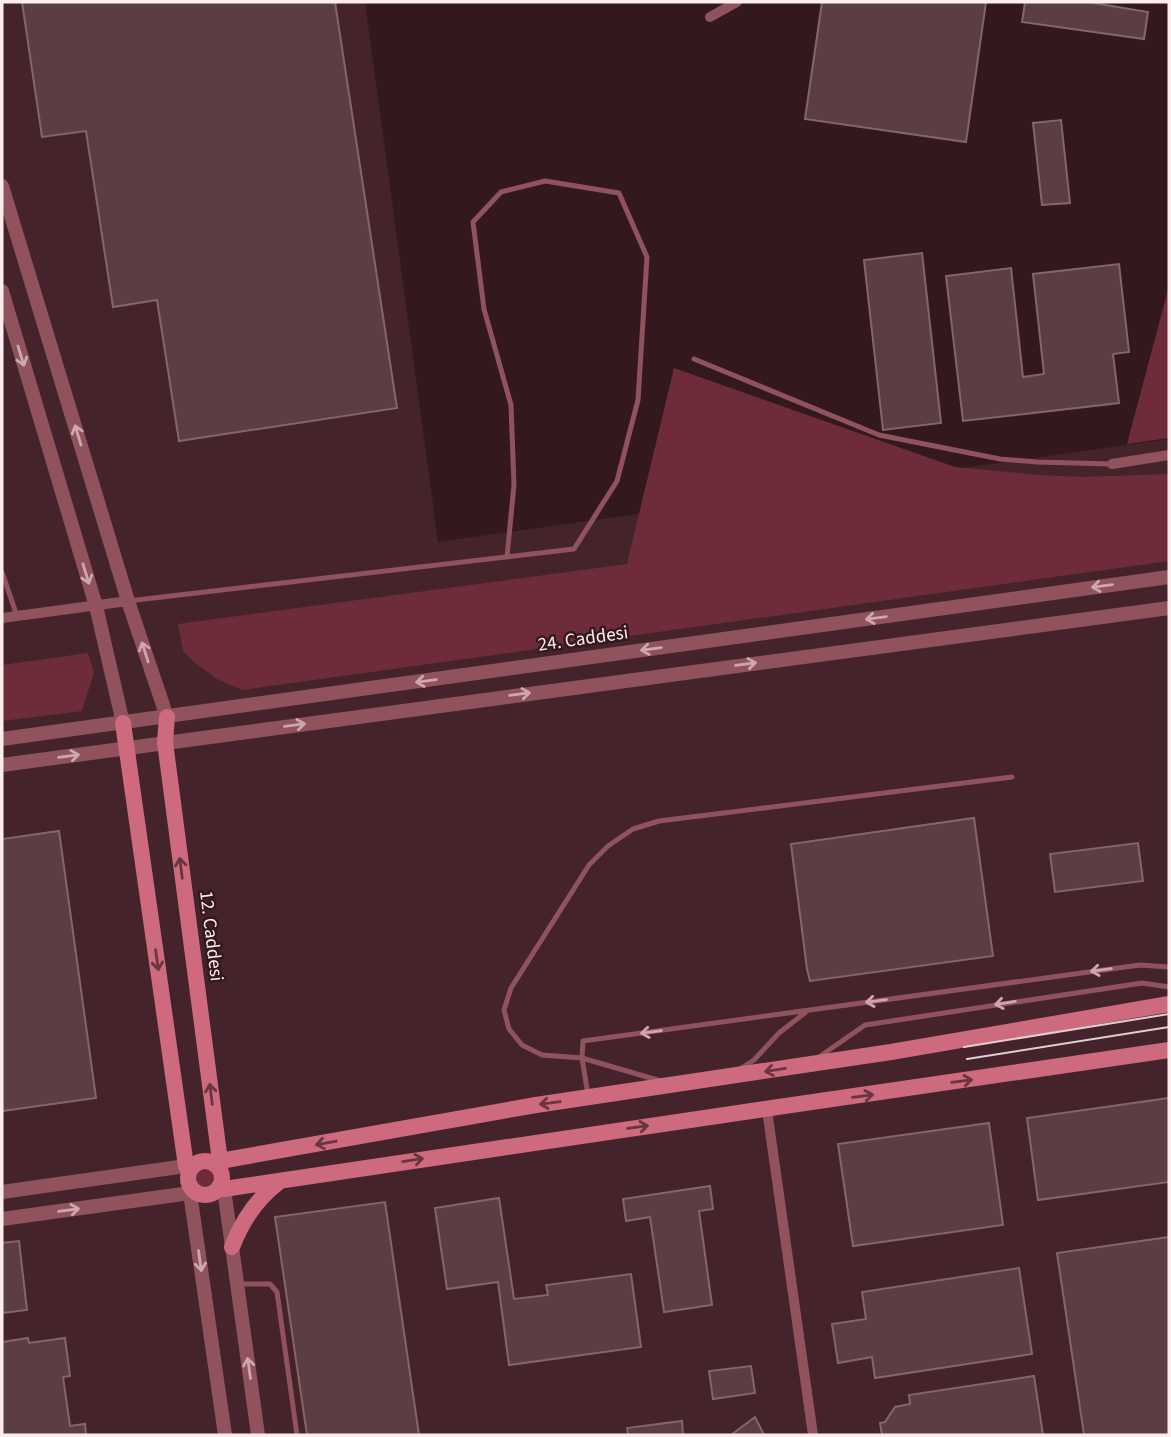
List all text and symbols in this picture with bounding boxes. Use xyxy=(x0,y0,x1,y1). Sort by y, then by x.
one-way arrow xyxy=(16,345,29,367)
one-way arrow xyxy=(70,424,83,446)
one-way arrow xyxy=(81,563,94,585)
one-way arrow xyxy=(1091,580,1114,593)
one-way arrow xyxy=(865,611,888,624)
street label: 24. Caddesi xyxy=(536,619,630,659)
one-way arrow xyxy=(138,641,150,663)
one-way arrow xyxy=(640,643,663,656)
one-way arrow xyxy=(734,658,757,671)
one-way arrow xyxy=(415,674,438,687)
one-way arrow xyxy=(508,688,531,701)
one-way arrow xyxy=(283,718,306,731)
one-way arrow xyxy=(58,749,80,762)
one-way arrow xyxy=(175,857,188,880)
street label: 12. Caddesi xyxy=(192,889,230,983)
one-way arrow xyxy=(151,948,164,971)
one-way arrow xyxy=(1091,964,1113,977)
one-way arrow xyxy=(865,995,888,1008)
one-way arrow xyxy=(994,997,1017,1010)
one-way arrow xyxy=(640,1025,662,1038)
one-way arrow xyxy=(764,1064,787,1077)
one-way arrow xyxy=(950,1074,973,1087)
one-way arrow xyxy=(204,1083,217,1106)
one-way arrow xyxy=(851,1089,874,1102)
one-way arrow xyxy=(539,1097,562,1110)
one-way arrow xyxy=(626,1120,649,1133)
one-way arrow xyxy=(315,1136,338,1150)
one-way arrow xyxy=(401,1153,423,1166)
one-way arrow xyxy=(58,1203,80,1216)
one-way arrow xyxy=(194,1249,207,1272)
one-way arrow xyxy=(242,1357,255,1380)

